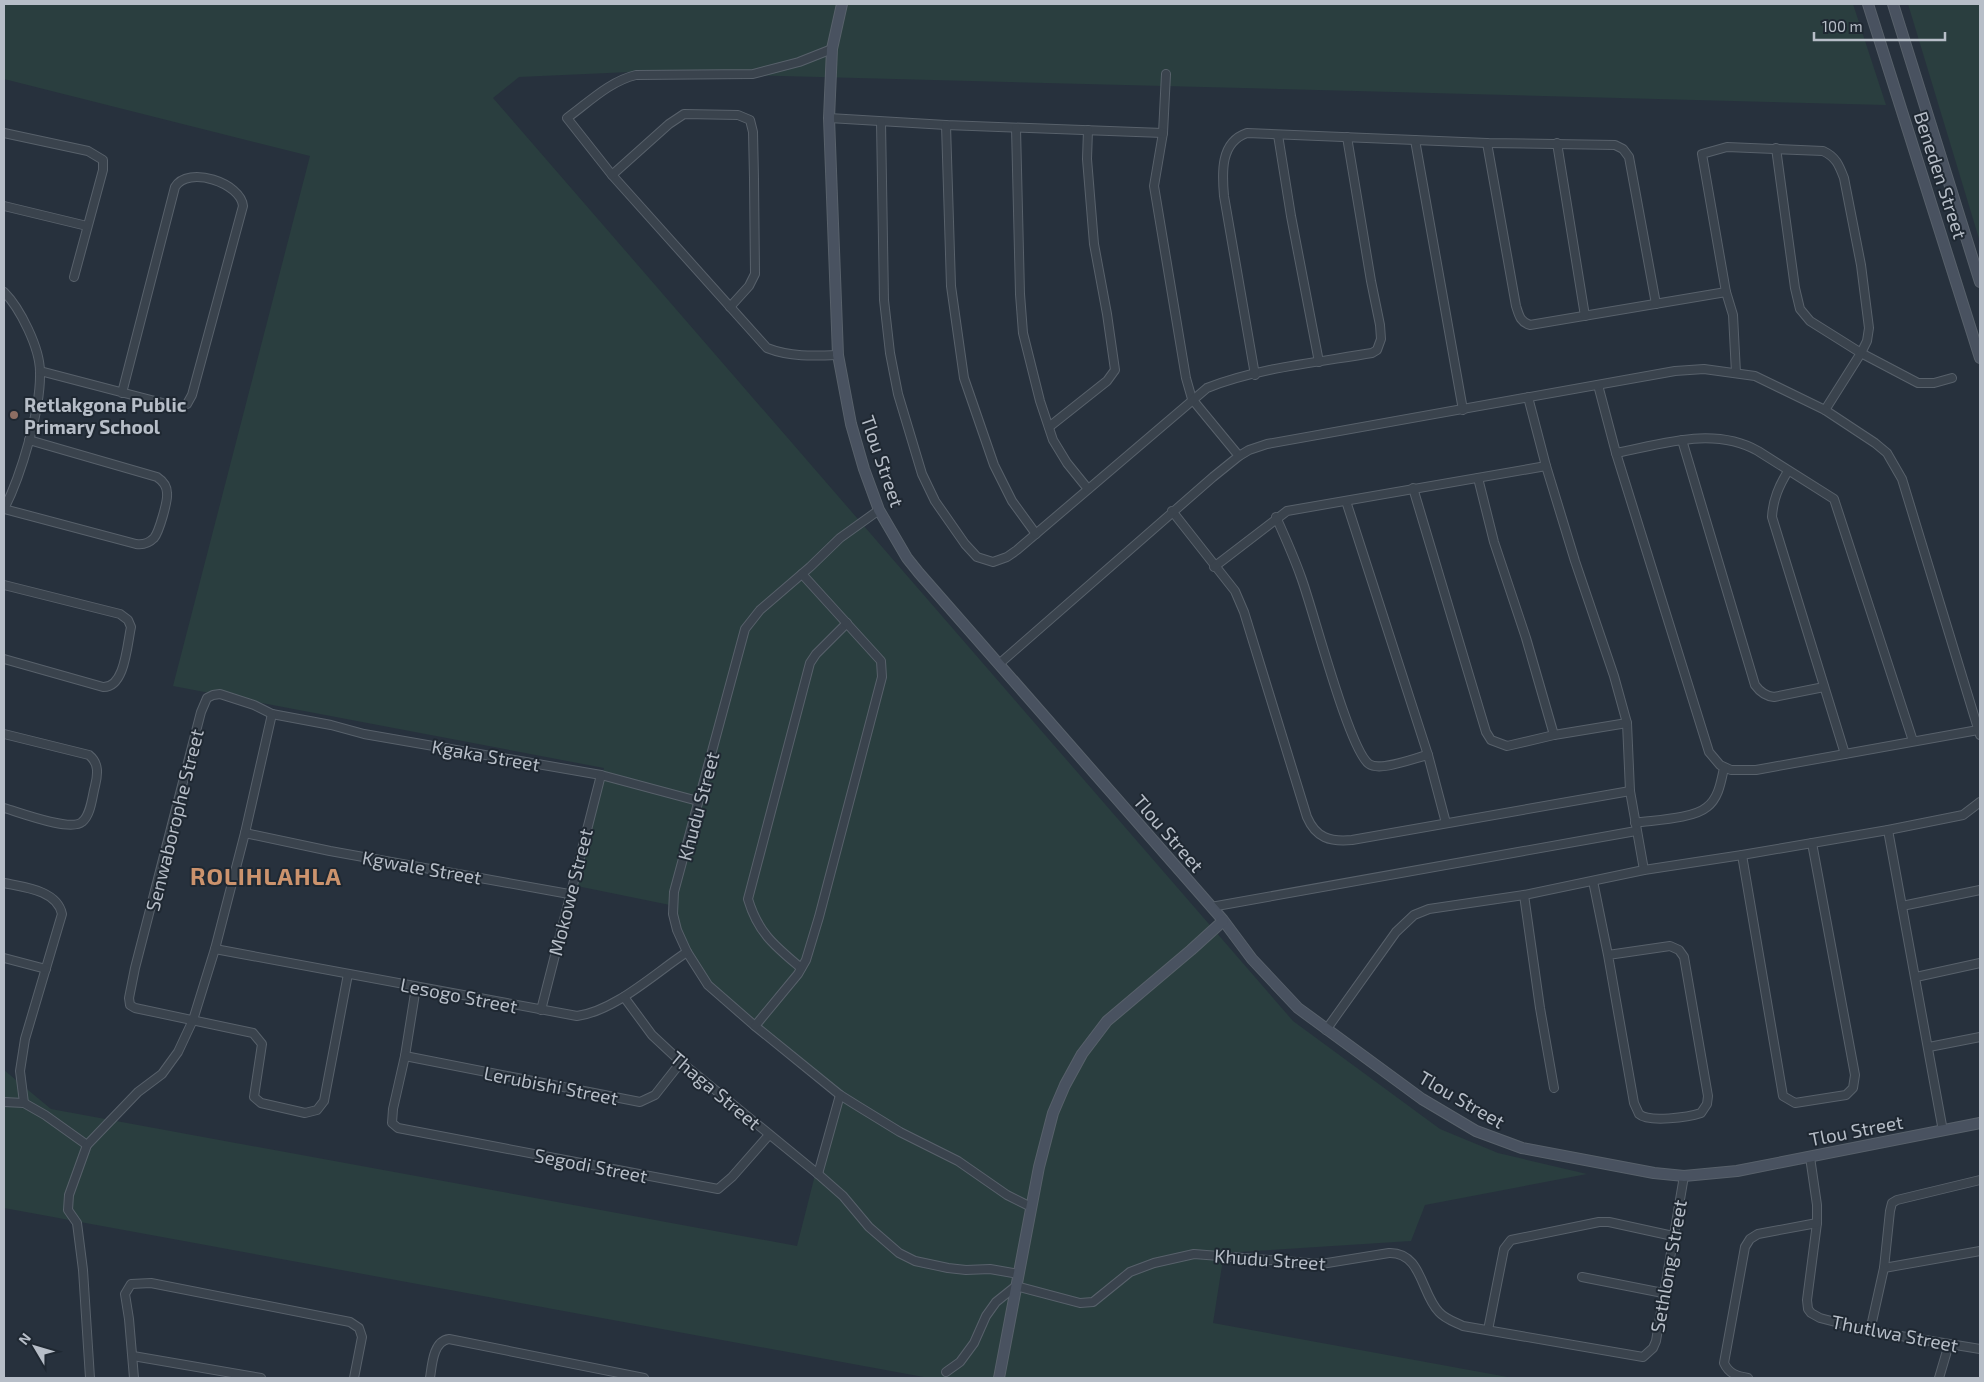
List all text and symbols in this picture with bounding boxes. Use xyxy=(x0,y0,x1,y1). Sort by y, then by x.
scale bar xyxy=(1814,10,1945,42)
text: 100 m xyxy=(1822,17,1863,35)
street label: Beneden Street xyxy=(1910,108,1972,242)
place label: Retlakgona Public Primary School xyxy=(24,393,187,439)
marker: Retlakgona Public Primary School xyxy=(8,409,20,421)
street label: Tlou Street xyxy=(857,412,909,510)
street label: Senwaborophe Street xyxy=(140,726,208,914)
street label: Kgaka Street xyxy=(430,734,542,776)
street label: Khudu Street xyxy=(672,749,724,863)
street label: Tlou Street xyxy=(1129,789,1209,877)
street label: Mokowe Street xyxy=(543,826,597,958)
street label: Kgwale Street xyxy=(361,845,483,889)
district label: ROLIHLAHLA xyxy=(190,861,342,890)
street label: Lesogo Street xyxy=(399,972,519,1018)
street label: Thaga Street xyxy=(666,1046,766,1134)
street label: Lerubishi Street xyxy=(482,1061,620,1109)
street label: Tlou Street xyxy=(1415,1065,1509,1133)
street label: Tlou Street xyxy=(1807,1110,1905,1150)
street label: Segodi Street xyxy=(532,1143,650,1187)
street label: Sethlong Street xyxy=(1645,1198,1691,1334)
street label: Khudu Street xyxy=(1213,1244,1327,1274)
street label: Thutlwa Street xyxy=(1830,1309,1960,1357)
north arrow xyxy=(10,1322,60,1372)
text: N xyxy=(15,1329,34,1348)

